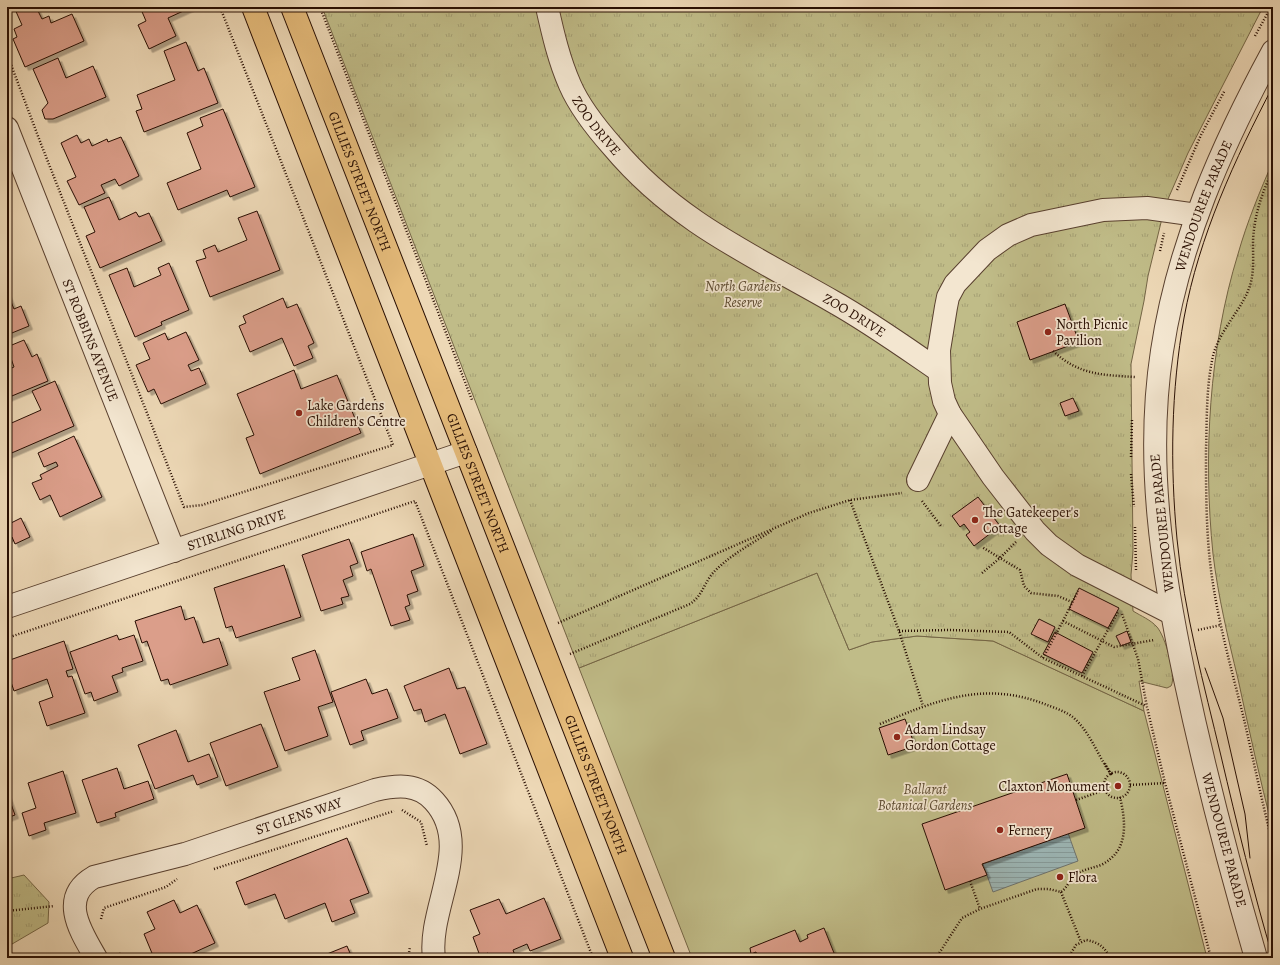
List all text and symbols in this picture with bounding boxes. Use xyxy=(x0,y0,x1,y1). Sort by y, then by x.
street label: ZOO DRIVE xyxy=(568,92,625,159)
street label: GILLIES STREET NORTH xyxy=(324,108,396,254)
street label: WENDOUREE PARADE xyxy=(1170,137,1236,275)
street label: ST ROBBINS AVENUE xyxy=(58,276,123,404)
park label: North Gardens Reserve xyxy=(705,277,781,312)
street label: ZOO DRIVE xyxy=(820,288,890,341)
place label: North Picnic Pavilion xyxy=(1056,315,1128,350)
marker: North Picnic Pavilion xyxy=(1043,327,1053,337)
place label: Lake Gardens Children's Centre xyxy=(307,396,406,431)
marker: Lake Gardens Children's Centre xyxy=(294,408,304,418)
street label: GILLIES STREET NORTH xyxy=(442,410,514,556)
street label: WENDOUREE PARADE xyxy=(1145,453,1179,594)
place label: The Gatekeeper's Cottage xyxy=(983,503,1079,538)
street label: STIRLING DRIVE xyxy=(184,504,288,555)
marker: The Gatekeeper's Cottage xyxy=(970,515,980,525)
street label: GILLIES STREET NORTH xyxy=(560,712,632,857)
place label: Adam Lindsay Gordon Cottage xyxy=(904,720,996,755)
marker: Adam Lindsay Gordon Cottage xyxy=(892,732,902,742)
street label: WENDOUREE PARADE xyxy=(1197,770,1251,909)
place label: Claxton Monument xyxy=(999,777,1110,796)
park label: Ballarat Botanical Gardens xyxy=(878,780,972,815)
marker: Claxton Monument xyxy=(1113,781,1123,791)
street label: ST GLENS WAY xyxy=(253,792,345,839)
place label: Fernery xyxy=(1008,821,1053,840)
marker: Fernery xyxy=(995,825,1005,835)
place label: Flora xyxy=(1068,868,1098,887)
marker: Flora xyxy=(1055,872,1065,882)

